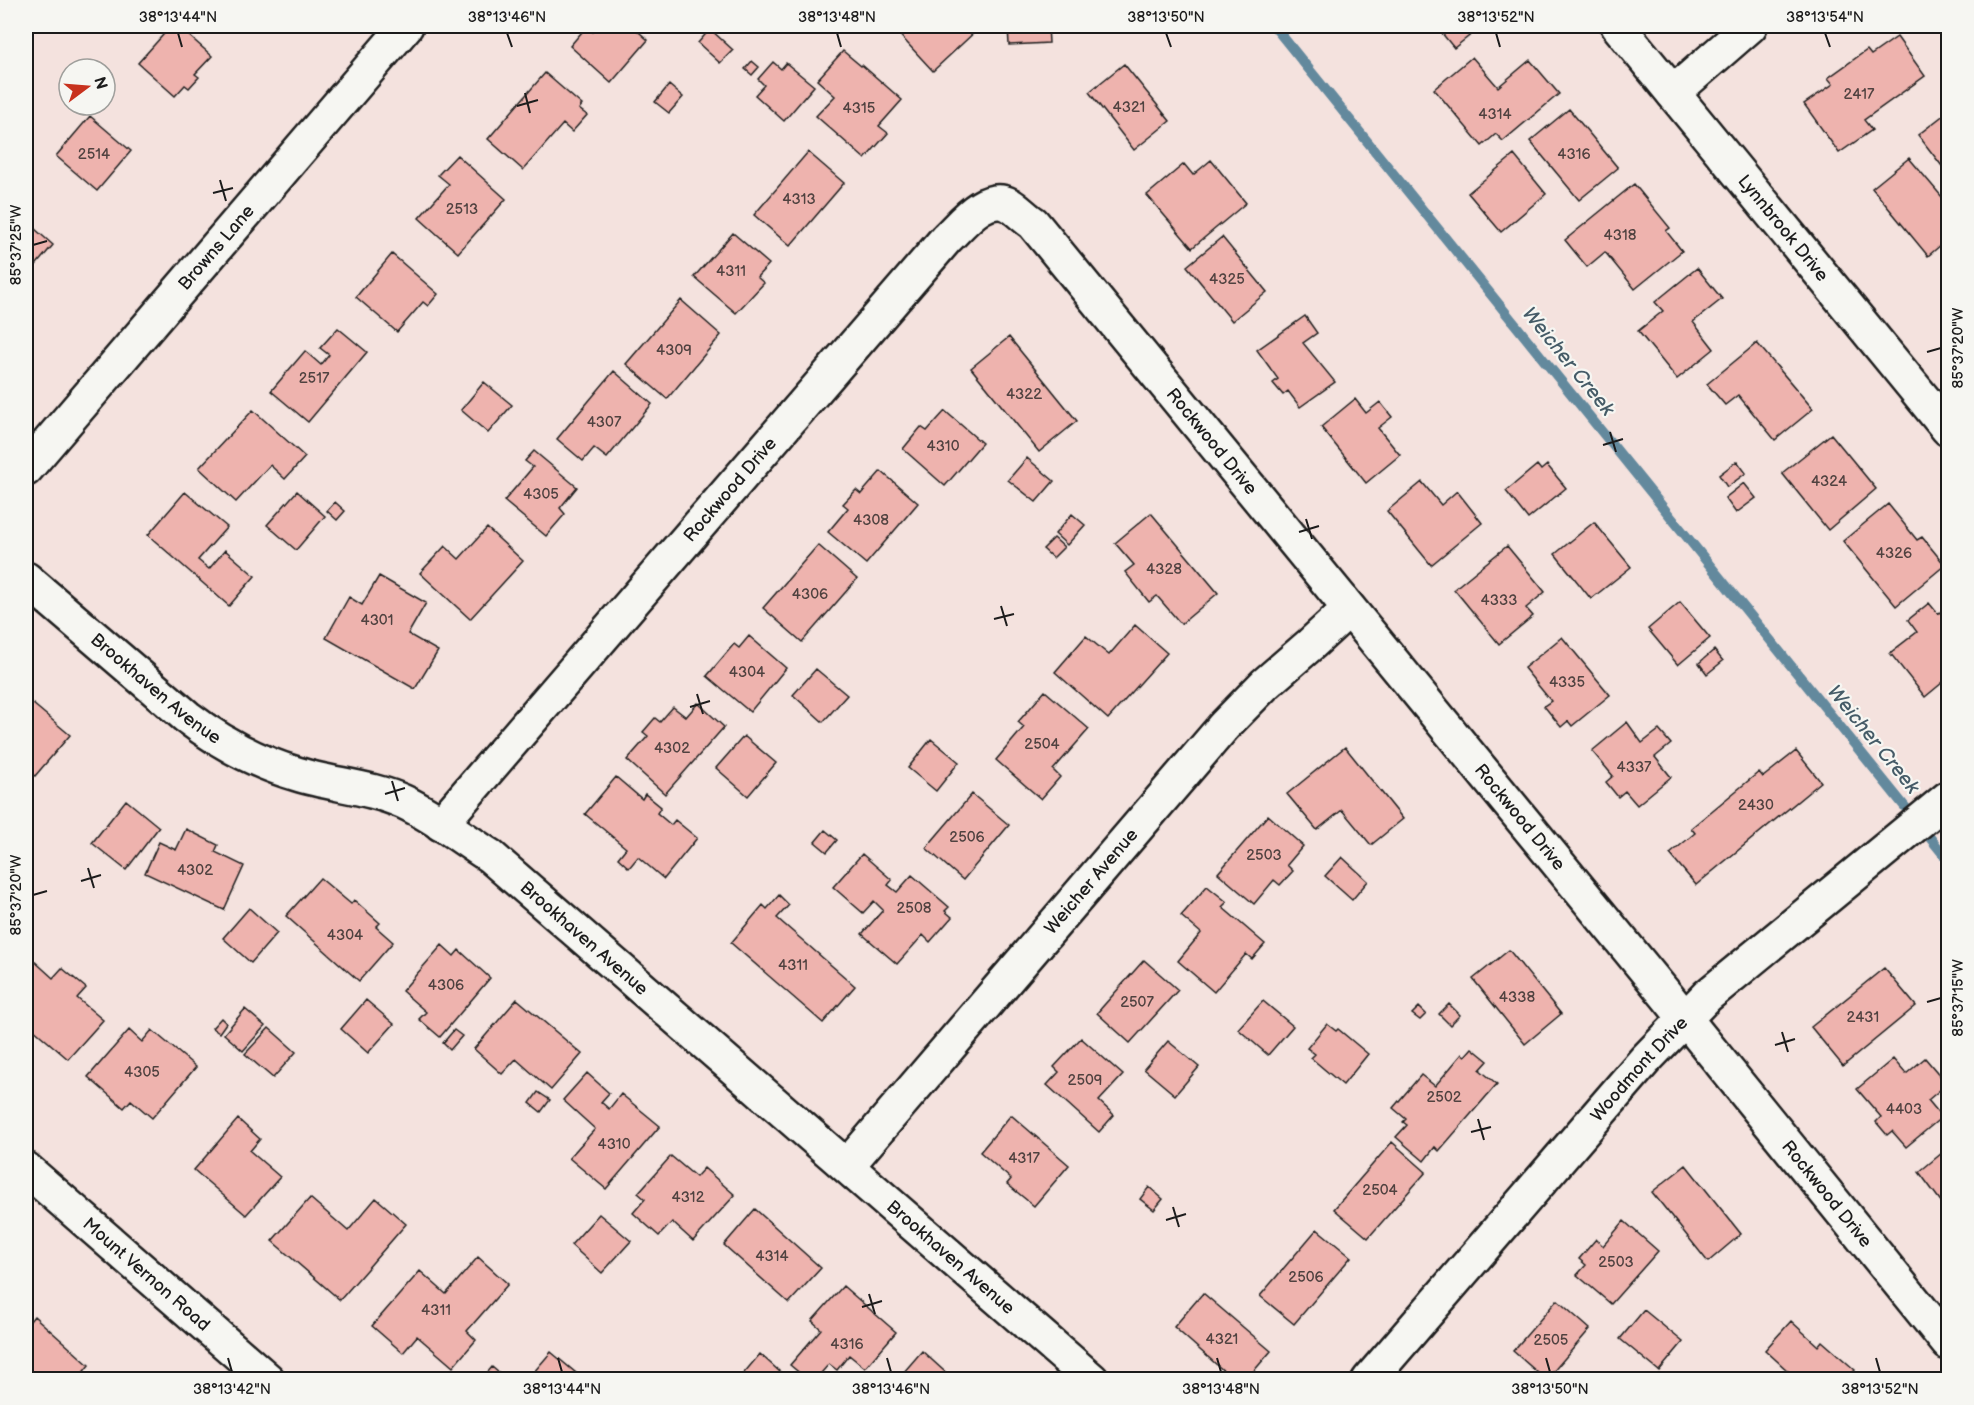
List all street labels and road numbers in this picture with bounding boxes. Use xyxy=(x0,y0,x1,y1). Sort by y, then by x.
street label: Lynnbrook Drive xyxy=(1733,171,1833,286)
street label: Browns Lane xyxy=(174,201,259,295)
street label: Rockwood Drive xyxy=(1162,384,1261,499)
street label: Rockwood Drive xyxy=(679,433,781,546)
street label: Brookhaven Avenue xyxy=(86,629,225,749)
street label: Rockwood Drive xyxy=(1470,760,1570,875)
street label: Weicher Avenue xyxy=(1040,824,1143,939)
street label: Brookhaven Avenue xyxy=(516,877,652,1000)
street label: Woodmont Drive xyxy=(1587,1012,1692,1126)
street label: Rockwood Drive xyxy=(1777,1136,1876,1252)
street label: Brookhaven Avenue xyxy=(882,1196,1019,1319)
street label: Mount Vernon Road xyxy=(78,1214,214,1336)

